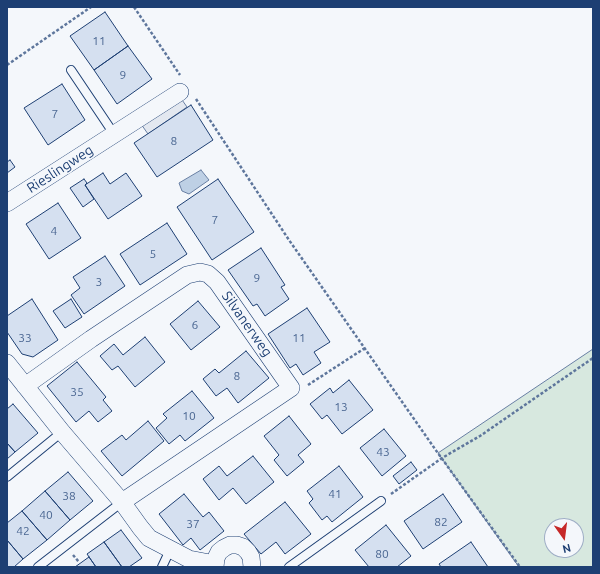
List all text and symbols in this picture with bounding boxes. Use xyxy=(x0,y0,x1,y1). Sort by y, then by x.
house number: 11 xyxy=(92,34,106,48)
house number: 9 xyxy=(120,68,126,82)
house number: 7 xyxy=(52,107,58,121)
house number: 8 xyxy=(171,134,177,148)
street label: Rieslingweg xyxy=(24,141,96,197)
house number: 7 xyxy=(212,213,218,227)
house number: 4 xyxy=(51,224,57,238)
house number: 5 xyxy=(150,247,156,261)
house number: 9 xyxy=(254,271,260,285)
house number: 3 xyxy=(96,275,102,289)
street label: Silvanerweg xyxy=(218,288,276,360)
house number: 6 xyxy=(192,318,198,332)
house number: 33 xyxy=(18,331,32,345)
house number: 11 xyxy=(292,331,306,345)
house number: 8 xyxy=(234,369,240,383)
house number: 35 xyxy=(70,385,84,399)
house number: 13 xyxy=(334,400,348,414)
house number: 10 xyxy=(182,409,196,423)
house number: 43 xyxy=(376,445,390,459)
house number: 41 xyxy=(328,487,342,501)
house number: 38 xyxy=(62,489,76,503)
house number: 40 xyxy=(39,508,53,522)
house number: 82 xyxy=(434,515,448,529)
house number: 37 xyxy=(186,517,200,531)
north arrow xyxy=(544,518,584,558)
house number: 42 xyxy=(16,524,30,538)
text: N xyxy=(561,542,572,555)
house number: 80 xyxy=(375,547,389,561)

